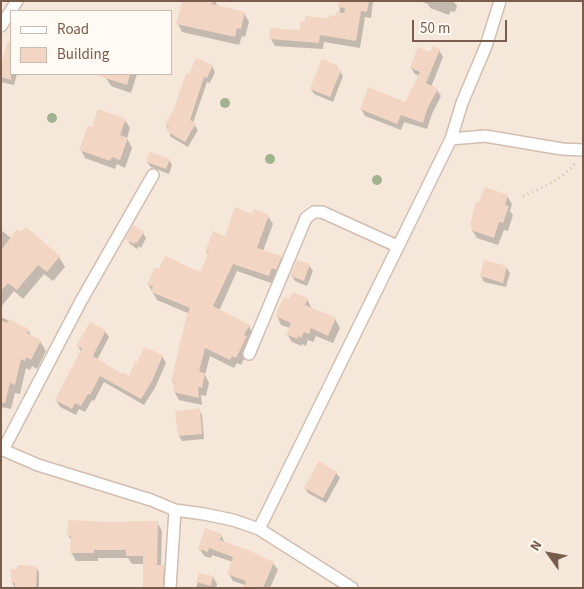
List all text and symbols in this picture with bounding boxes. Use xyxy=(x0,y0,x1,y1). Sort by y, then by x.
legend xyxy=(10,10,172,75)
scale bar xyxy=(414,10,509,42)
text: 50 m xyxy=(420,18,450,39)
text: Road xyxy=(57,19,89,40)
text: Building xyxy=(57,44,109,65)
north arrow xyxy=(524,529,574,579)
text: N xyxy=(525,537,547,555)

